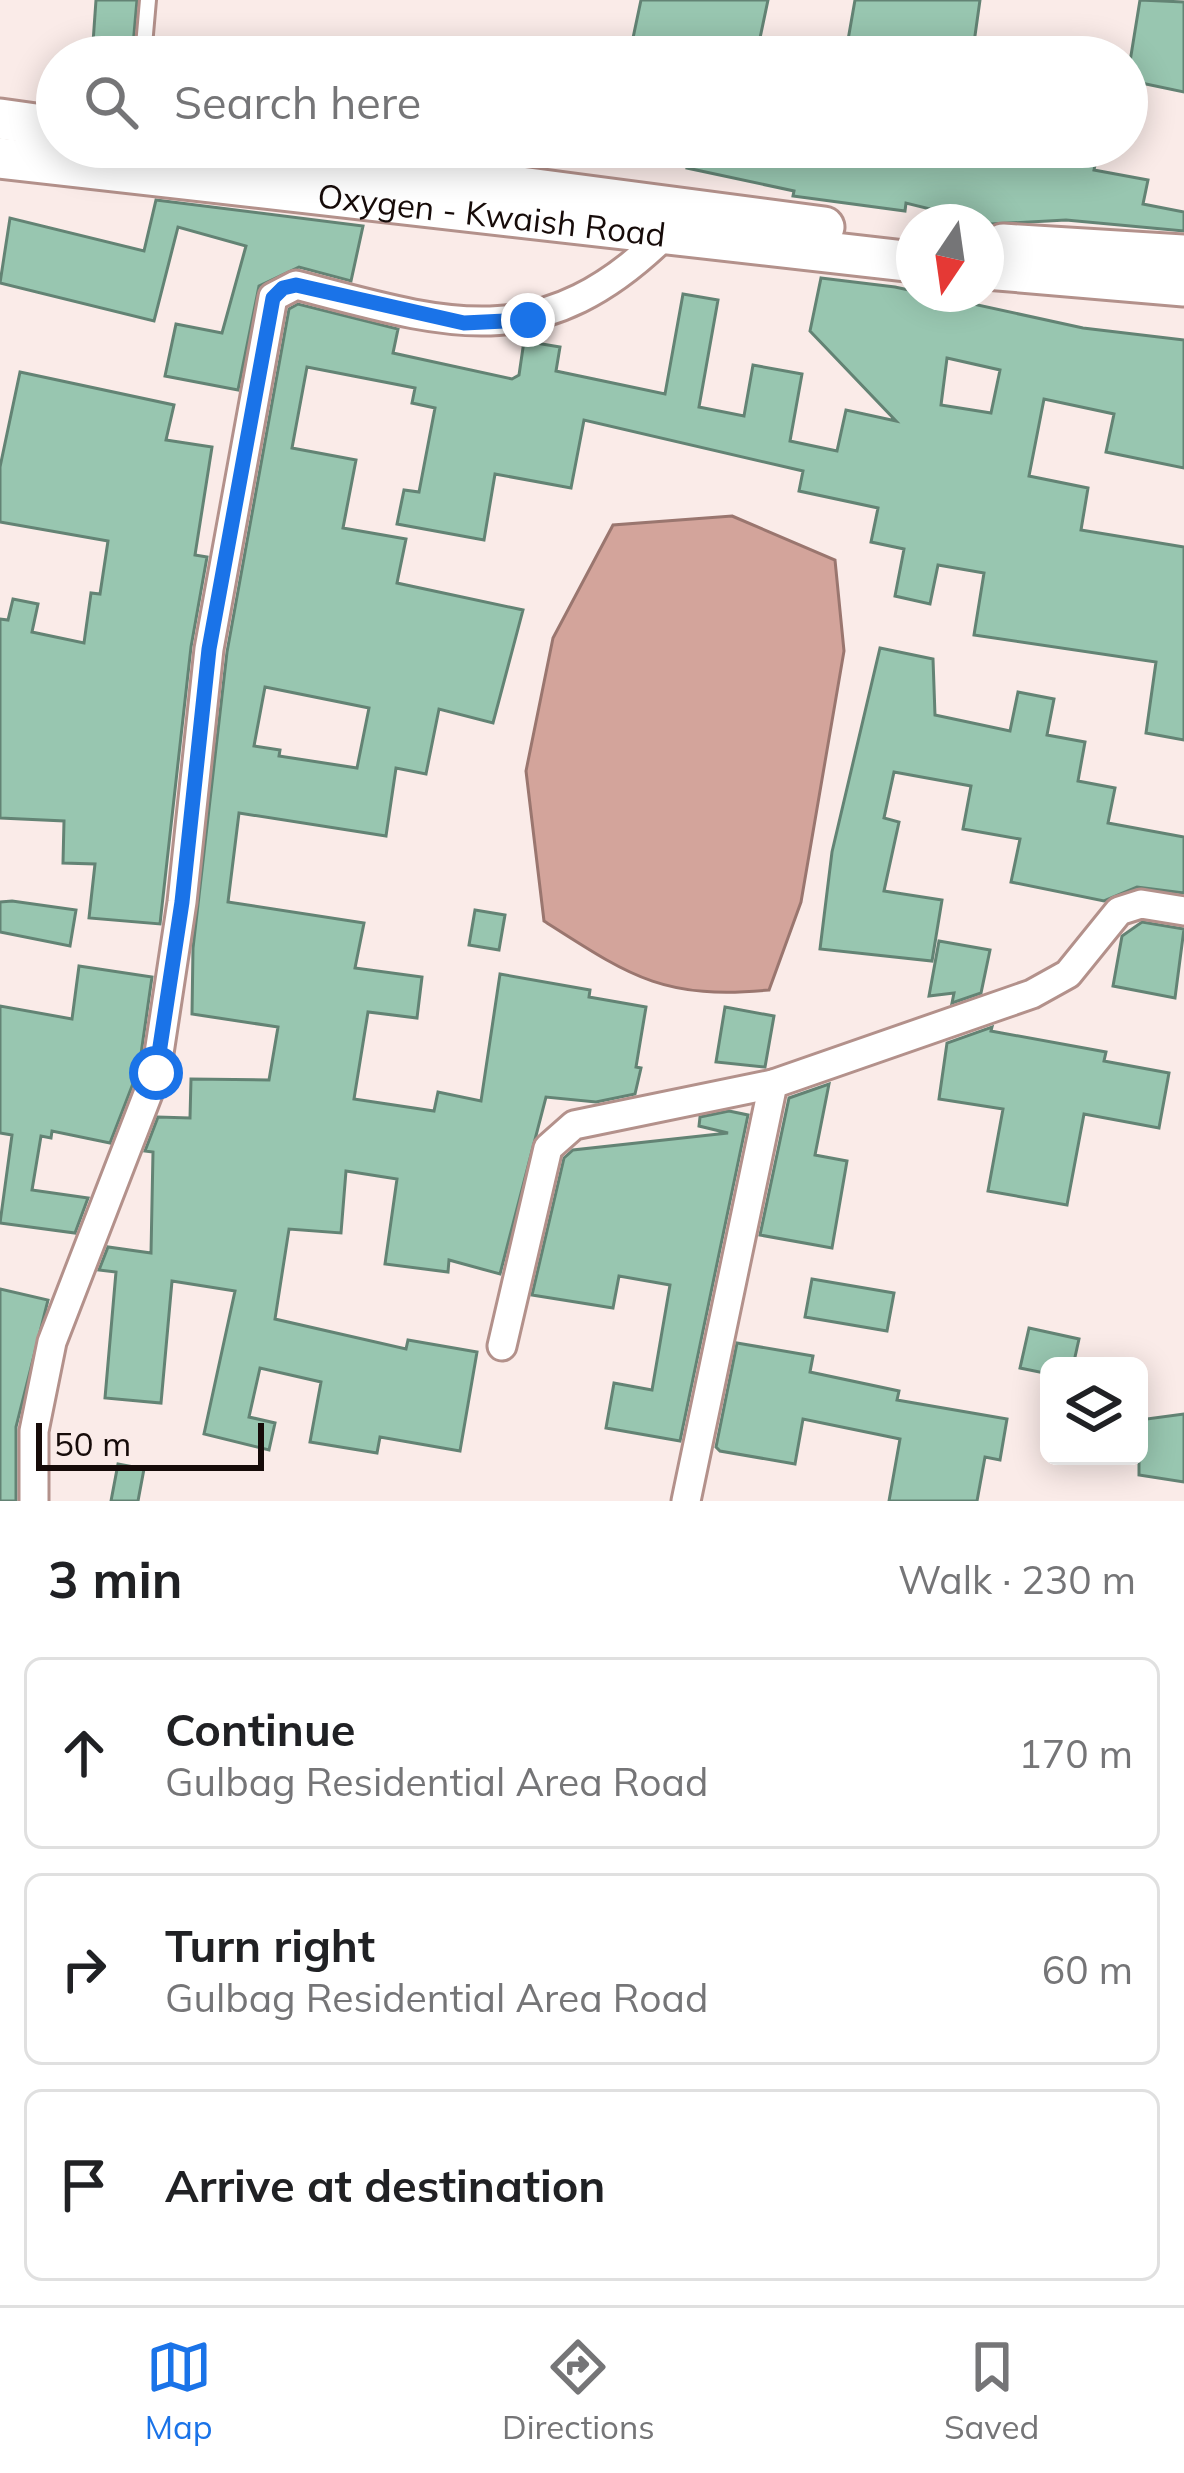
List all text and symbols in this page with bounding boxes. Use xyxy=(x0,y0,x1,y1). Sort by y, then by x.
search box xyxy=(36,36,1148,168)
icon: search xyxy=(78,69,144,135)
text: Search here xyxy=(174,74,421,130)
street label: Oxygen - Kwaish Road xyxy=(316,174,668,254)
north arrow xyxy=(896,204,1004,312)
route end xyxy=(501,293,555,347)
route start xyxy=(129,1046,183,1100)
map controls xyxy=(1040,1357,1148,1465)
button: layers xyxy=(1040,1357,1148,1465)
scale bar xyxy=(36,1417,264,1470)
text: 50 m xyxy=(54,1423,131,1464)
text: 3 min xyxy=(48,1547,183,1611)
text: Walk · 230 m xyxy=(898,1555,1136,1604)
text: Continue xyxy=(165,1701,355,1757)
icon: ahead xyxy=(51,1720,117,1786)
text: 170 m xyxy=(1018,1729,1133,1778)
text: Gulbag Residential Area Road xyxy=(165,1757,708,1806)
text: Turn right xyxy=(165,1917,375,1973)
icon: right xyxy=(51,1936,117,2002)
text: 60 m xyxy=(1042,1945,1133,1994)
text: Gulbag Residential Area Road xyxy=(165,1973,708,2022)
icon: arrive xyxy=(51,2152,117,2218)
text: Arrive at destination xyxy=(165,2157,605,2213)
tab: Map xyxy=(145,2334,213,2447)
tab: Directions xyxy=(502,2334,655,2447)
tab: Saved xyxy=(944,2334,1039,2447)

